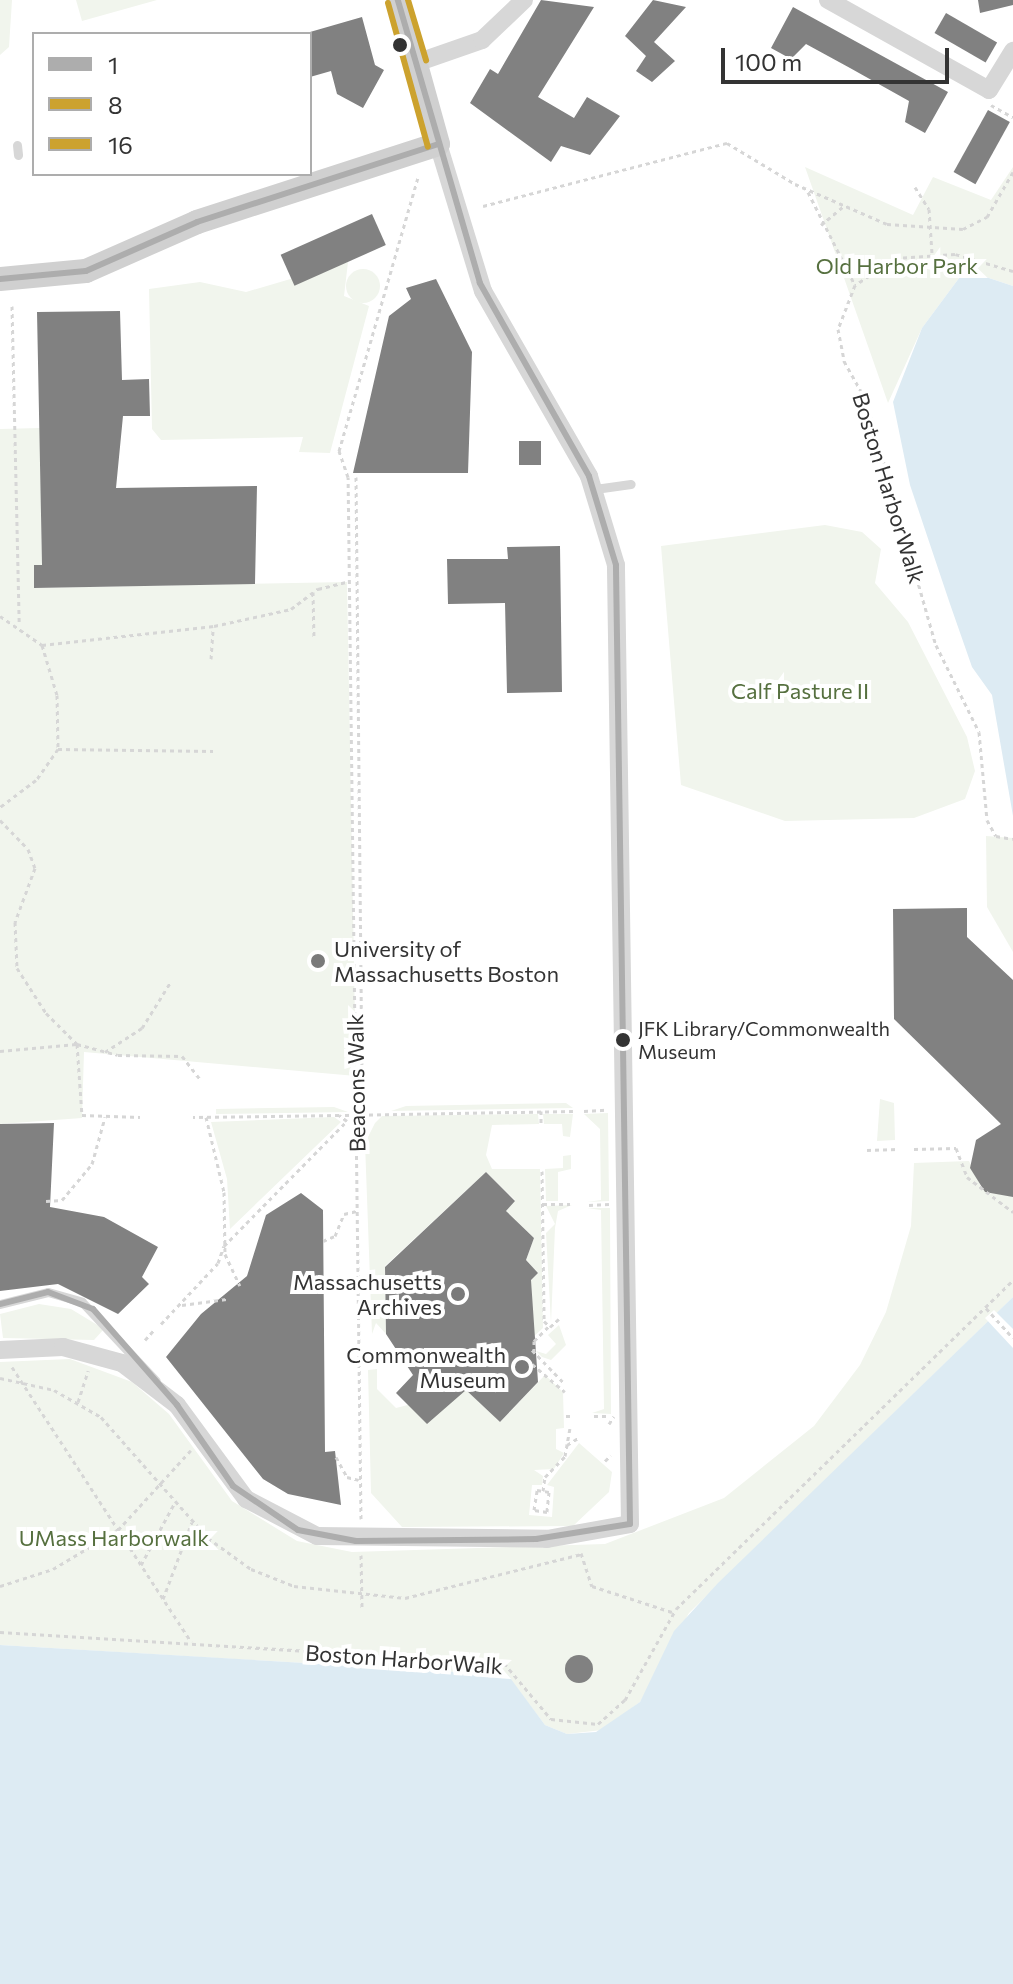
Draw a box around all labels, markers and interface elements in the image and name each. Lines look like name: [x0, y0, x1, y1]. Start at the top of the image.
legend: [32, 32, 312, 176]
scale bar: [725, 32, 953, 82]
unlabelled marker: [392, 37, 408, 53]
text: 100 m: [735, 47, 802, 76]
text: 1: [108, 50, 118, 79]
text: 8: [108, 90, 123, 119]
text: 16: [108, 130, 133, 159]
park label: Old Harbor Park: [816, 253, 978, 279]
street label: Boston HarborWalk: [847, 390, 931, 586]
park label: Calf Pasture II: [731, 678, 869, 704]
place label: University of Massachusetts Boston: [334, 935, 559, 986]
marker: University of Massachusetts Boston: [309, 952, 327, 970]
street label: Beacons Walk: [342, 1014, 370, 1152]
place label: JFK Library/Commonwealth Museum: [638, 1016, 890, 1063]
marker: JFK Library/Commonwealth Museum: [615, 1032, 631, 1048]
place label: Massachusetts Archives: [293, 1268, 442, 1320]
marker: Massachusetts Archives: [449, 1285, 467, 1303]
place label: Commonwealth Museum: [346, 1341, 506, 1392]
marker: Commonwealth Museum: [513, 1358, 531, 1376]
park label: UMass Harborwalk: [19, 1525, 209, 1551]
street label: Boston HarborWalk: [304, 1639, 504, 1679]

